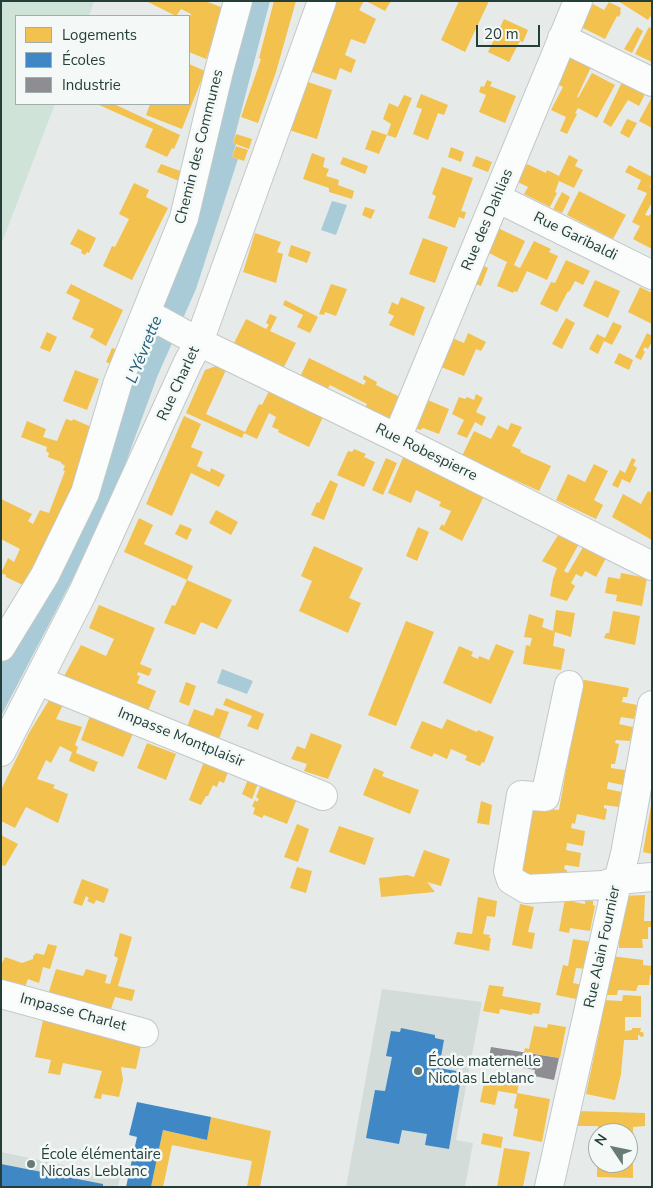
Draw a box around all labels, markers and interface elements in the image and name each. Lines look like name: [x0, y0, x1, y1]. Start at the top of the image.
legend: [15, 15, 190, 105]
scale bar: [478, 15, 542, 47]
text: 20 m: [484, 24, 519, 44]
text: Logements: [62, 25, 137, 45]
text: Écoles: [62, 50, 105, 70]
street label: Chemin des Communes: [172, 68, 228, 226]
text: Industrie: [62, 75, 121, 95]
street label: Rue des Dahlias: [458, 166, 518, 274]
street label: Rue Garibaldi: [530, 209, 620, 265]
water label: L'Yévrette: [123, 314, 167, 386]
street label: Rue Charlet: [154, 344, 204, 424]
street label: Rue Robespierre: [372, 421, 480, 485]
street label: Impasse Montplaisir: [115, 704, 247, 772]
street label: Rue Alain Fournier: [581, 884, 625, 1010]
street label: Impasse Charlet: [18, 990, 128, 1036]
place label: École maternelle Nicolas Leblanc: [428, 1053, 541, 1088]
marker: École maternelle Nicolas Leblanc: [412, 1065, 424, 1077]
north arrow: [588, 1123, 638, 1173]
text: N: [590, 1130, 612, 1150]
place label: École élémentaire Nicolas Leblanc: [41, 1146, 161, 1181]
marker: École élémentaire Nicolas Leblanc: [25, 1158, 37, 1170]

